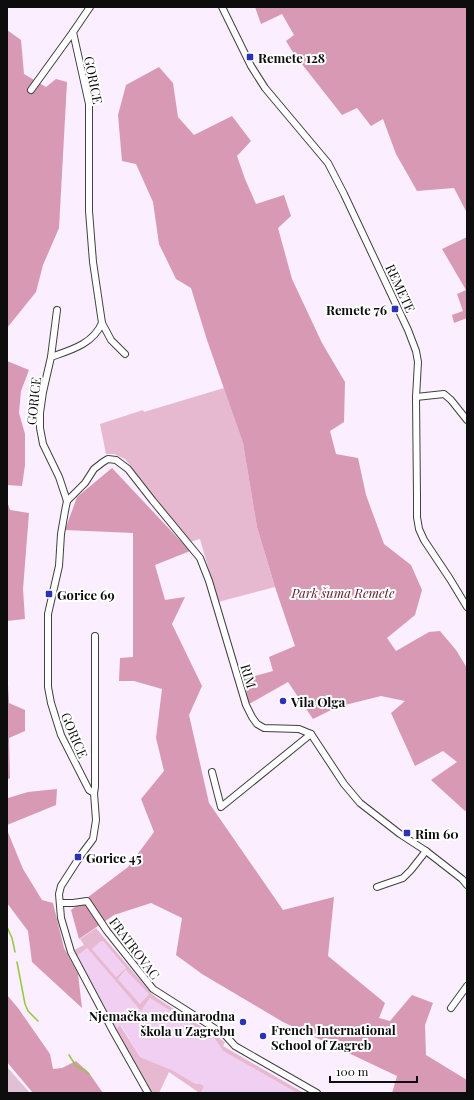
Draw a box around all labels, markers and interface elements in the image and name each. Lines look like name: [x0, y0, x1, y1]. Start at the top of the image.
place label: Remete 128: [258, 49, 325, 66]
marker: Remete 128: [245, 52, 255, 62]
street label: GORICE: [81, 55, 107, 105]
street label: REMETE: [382, 261, 420, 315]
place label: Remete 76: [326, 301, 387, 318]
marker: Remete 76: [390, 304, 400, 314]
street label: GORICE: [22, 376, 44, 426]
park label: Park šuma Remete: [290, 584, 395, 601]
place label: Gorice 69: [57, 586, 115, 603]
marker: Gorice 69: [44, 589, 54, 599]
street label: RIM: [237, 662, 261, 690]
place label: Vila Olga: [290, 693, 345, 710]
marker: Vila Olga: [278, 696, 288, 706]
street label: GORICE: [58, 709, 92, 761]
place label: Rim 60: [415, 825, 459, 842]
marker: Rim 60: [402, 828, 412, 838]
place label: Gorice 45: [86, 849, 142, 866]
marker: Gorice 45: [73, 852, 83, 862]
street label: FRATROVAC: [106, 913, 164, 983]
place label: Njemačka međunarodna škola u Zagrebu: [89, 1007, 235, 1039]
marker: Njemačka međunarodna škola u Zagrebu: [238, 1017, 248, 1027]
place label: French International School of Zagreb: [271, 1021, 396, 1053]
marker: French International School of Zagreb: [258, 1031, 268, 1041]
scale bar: [330, 1058, 417, 1084]
text: 100 m: [336, 1063, 369, 1079]

